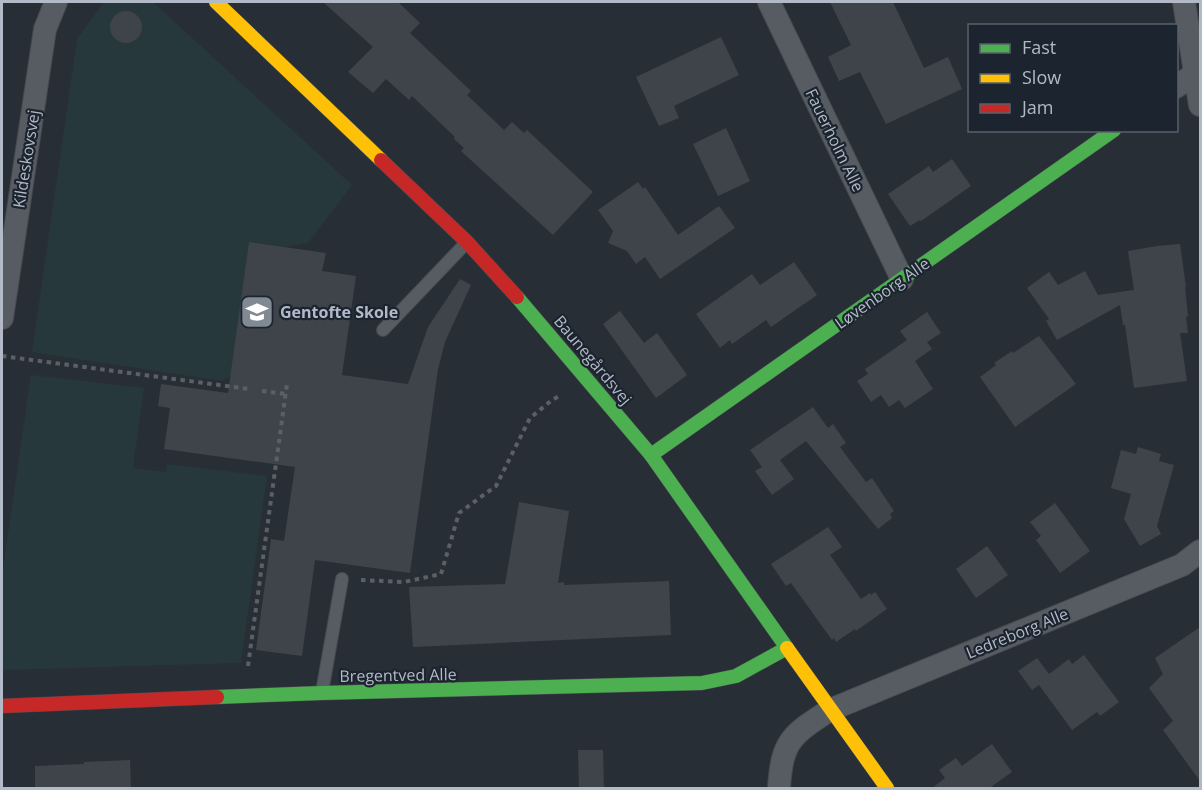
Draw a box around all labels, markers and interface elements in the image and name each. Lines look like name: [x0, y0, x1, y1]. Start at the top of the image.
legend: [968, 24, 1178, 132]
text: Fast: [1022, 35, 1056, 59]
text: Slow: [1022, 65, 1061, 89]
street label: Fauerholm Alle: [801, 85, 869, 195]
text: Jam: [1020, 95, 1054, 119]
street label: Kildeskovsvej: [7, 108, 45, 210]
street label: Løvenborg Alle: [830, 252, 934, 334]
school or university icon: Gentofte Skole: [239, 294, 275, 330]
place label: Gentofte Skole: [280, 301, 398, 323]
street label: Baunegårdsvej: [549, 311, 637, 409]
street label: Ledreborg Alle: [963, 602, 1071, 664]
street label: Bregentved Alle: [339, 663, 457, 687]

